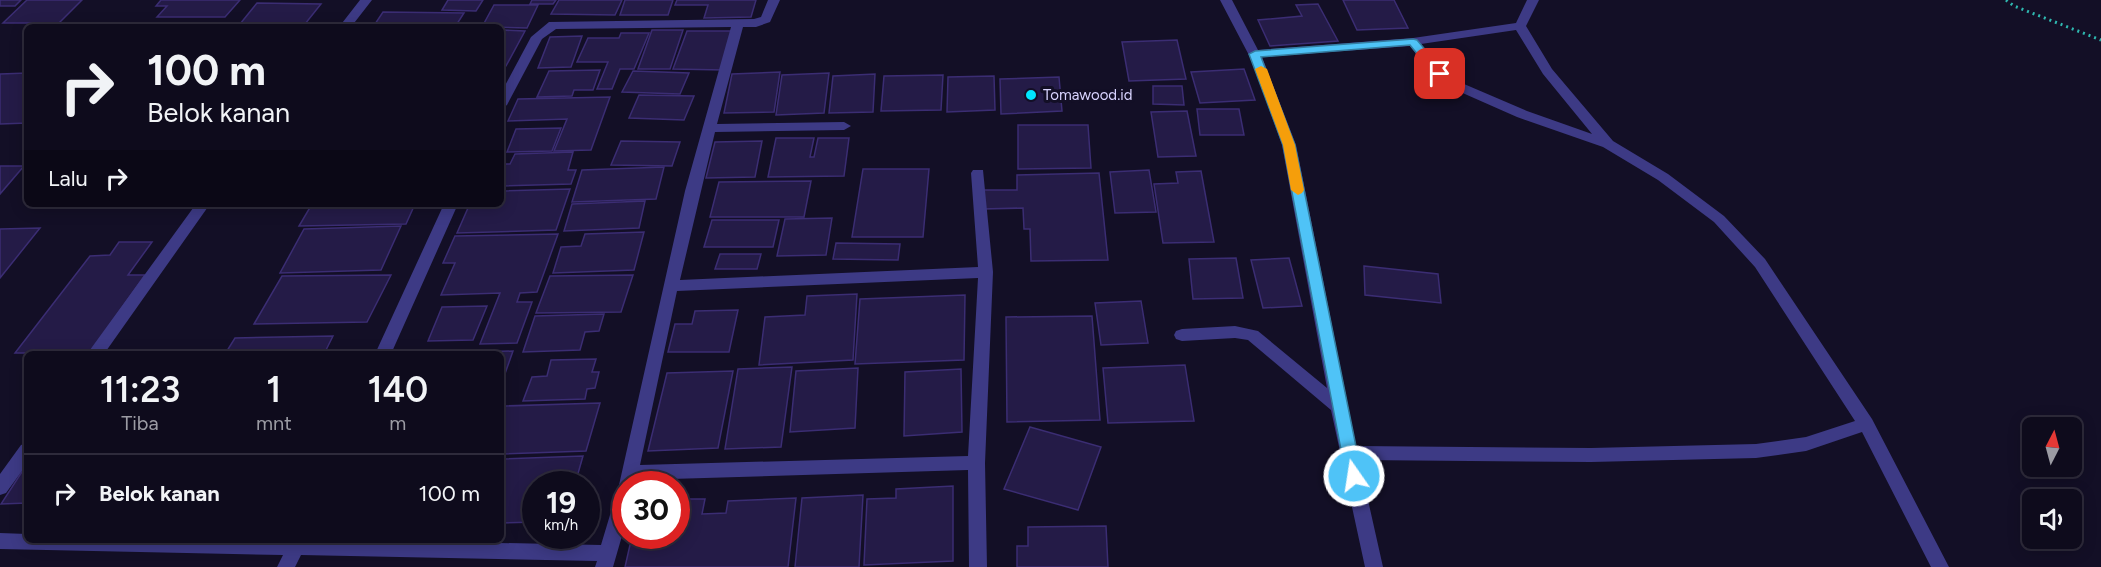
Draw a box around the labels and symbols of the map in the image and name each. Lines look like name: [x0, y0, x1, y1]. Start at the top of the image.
pin: [1414, 48, 1465, 99]
place label: Tomawood.id: [1043, 86, 1133, 104]
marker: Tomawood.id: [1024, 88, 1038, 102]
north arrow: [2022, 417, 2082, 477]
position arrow: [1322, 444, 1386, 508]
speed limit sign: 30: [612, 471, 690, 549]

